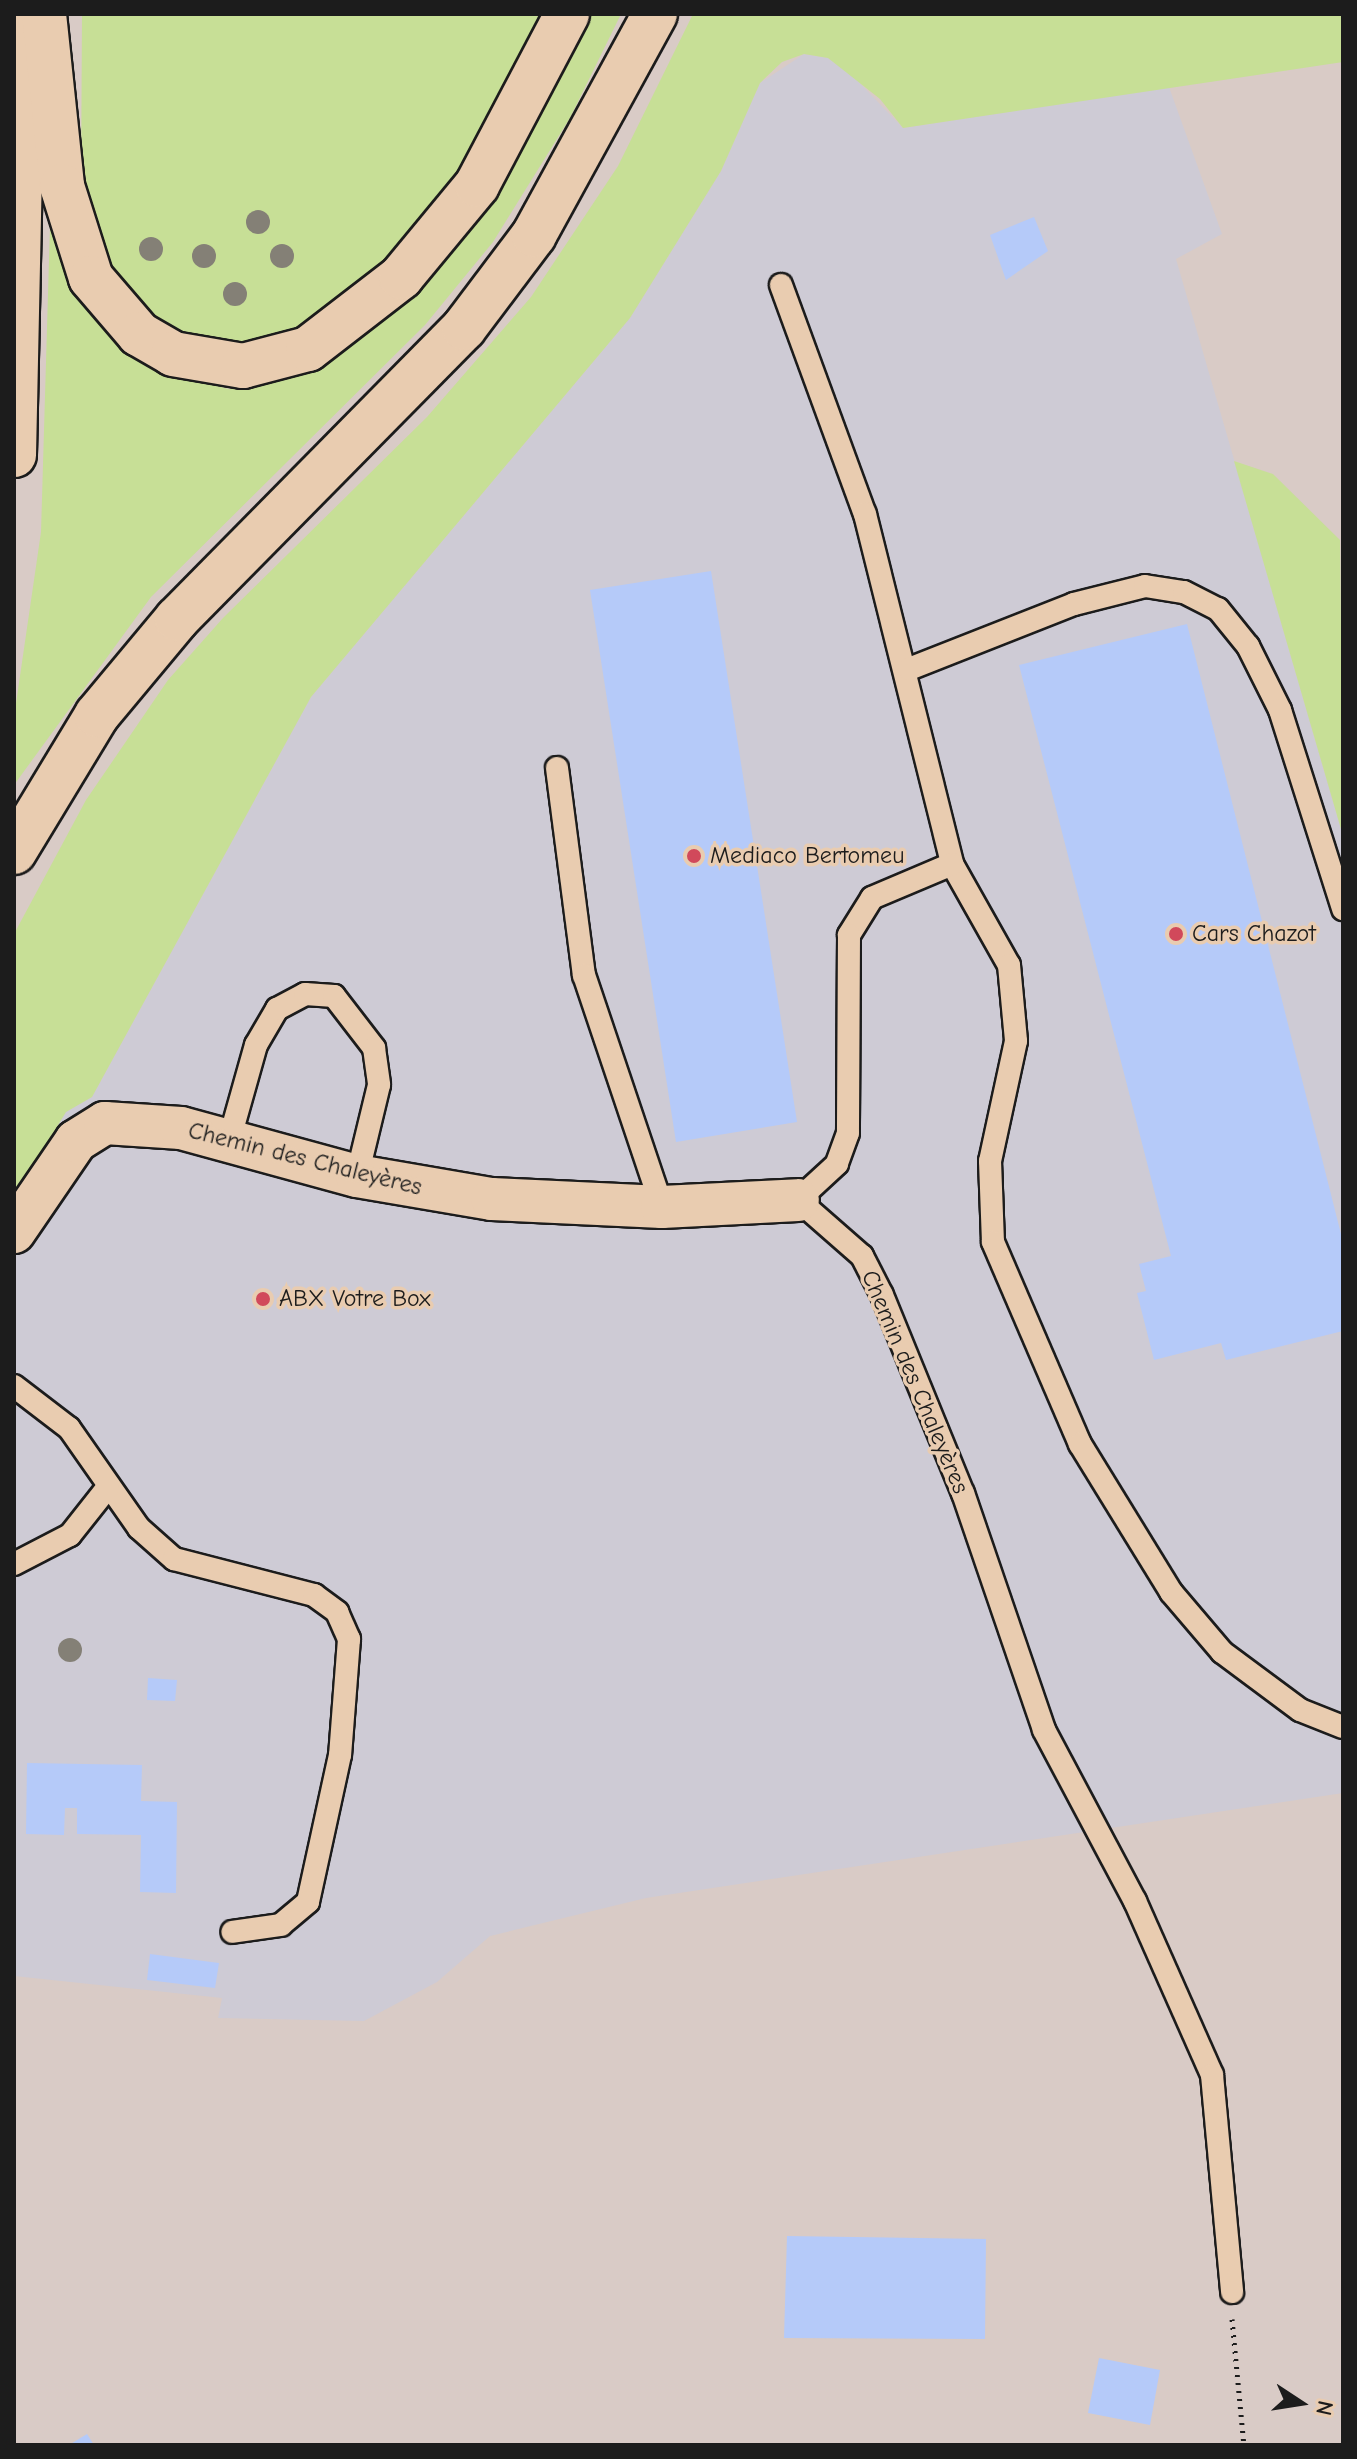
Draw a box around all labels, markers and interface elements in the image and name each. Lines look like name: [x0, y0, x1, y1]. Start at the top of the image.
place label: Mediaco Bertomeu: [710, 842, 904, 870]
marker: Mediaco Bertomeu: [685, 847, 703, 865]
place label: Cars Chazot: [1192, 920, 1316, 948]
marker: Cars Chazot: [1167, 925, 1185, 943]
street label: Chemin des Chaleyères: [185, 1116, 425, 1202]
street label: Chemin des Chaleyères: [855, 1266, 975, 1498]
place label: ABX Votre Box: [279, 1285, 430, 1313]
marker: ABX Votre Box: [254, 1290, 272, 1308]
north arrow: [1261, 2363, 1341, 2443]
text: N: [1310, 2398, 1339, 2418]

